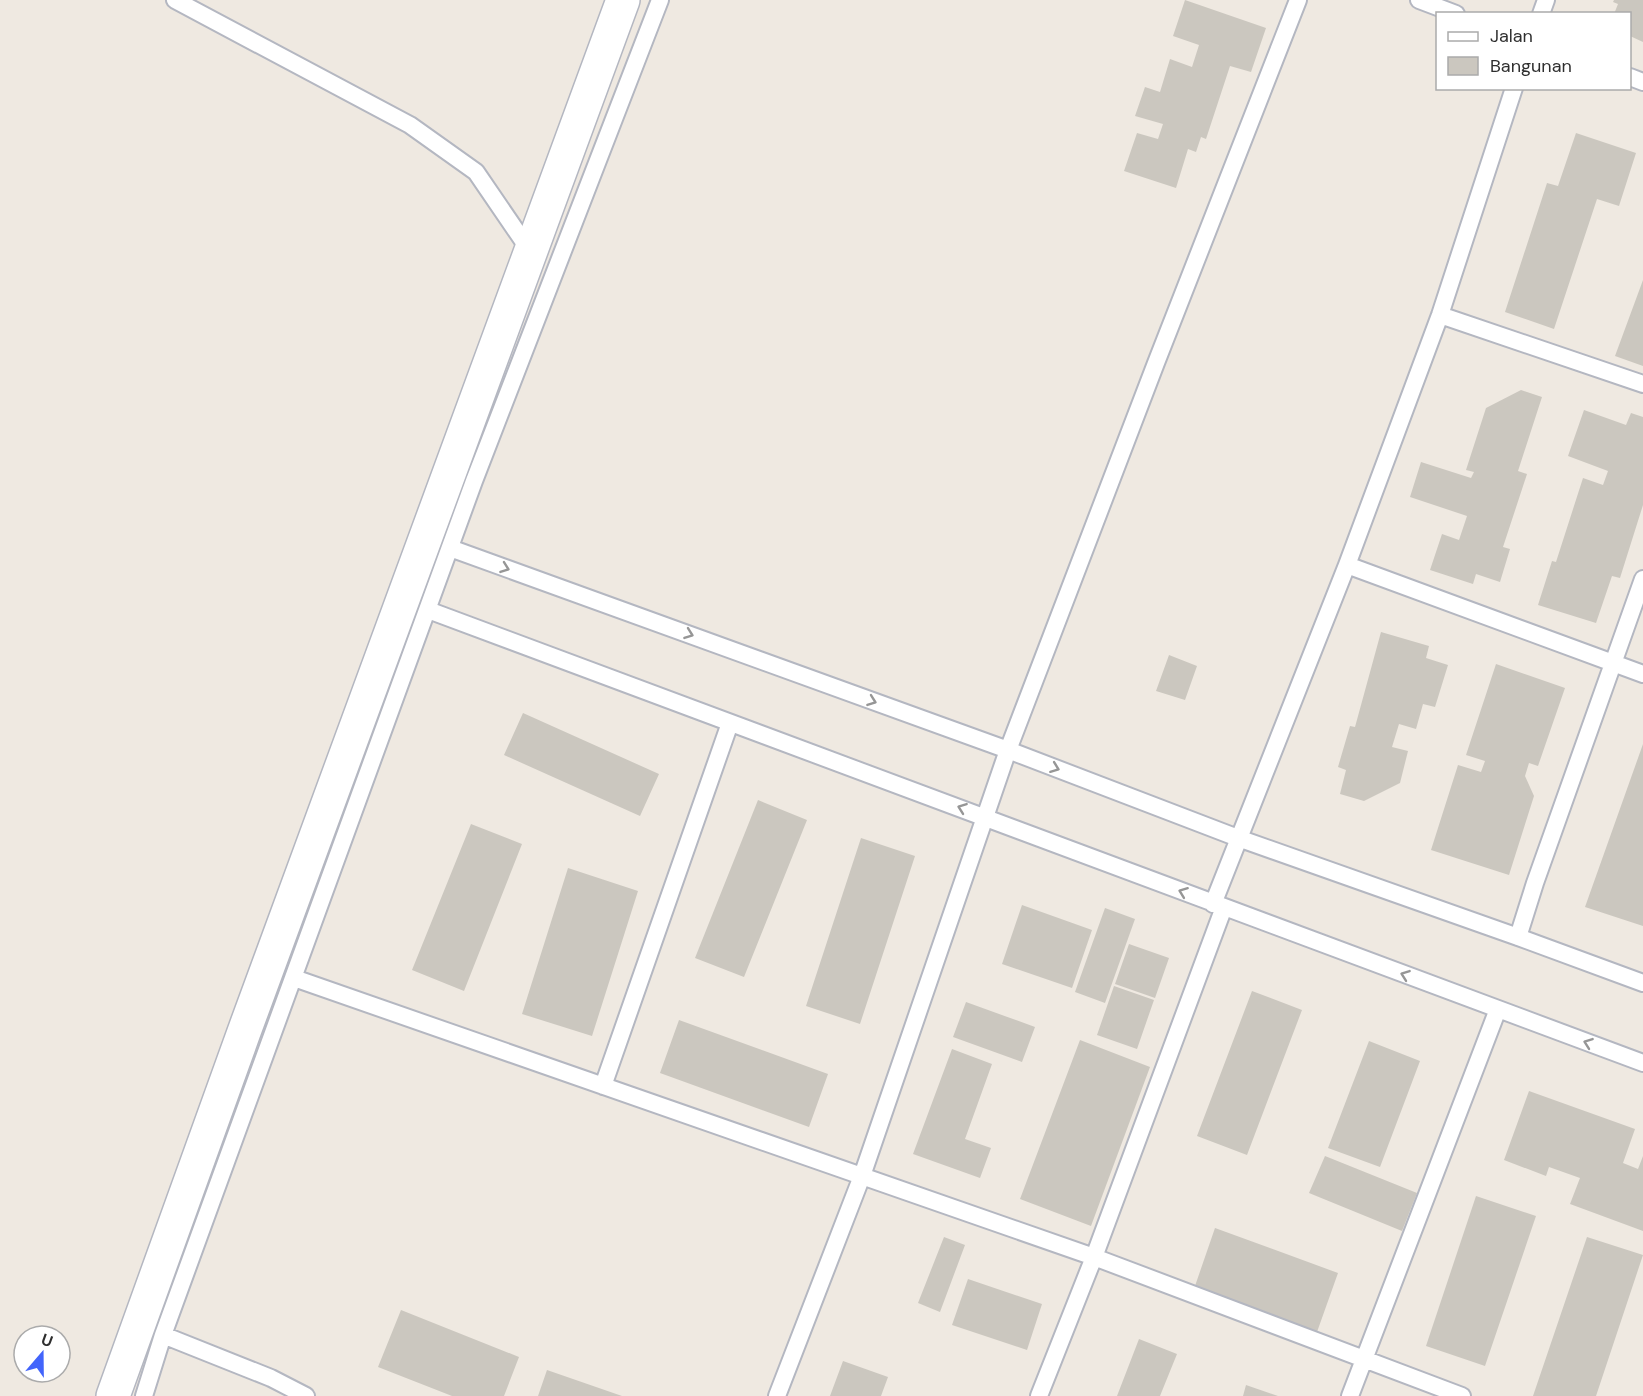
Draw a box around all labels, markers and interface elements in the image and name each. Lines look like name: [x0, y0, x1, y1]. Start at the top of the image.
legend: [1436, 12, 1631, 90]
text: Jalan: [1490, 24, 1533, 48]
text: Bangunan: [1490, 54, 1572, 78]
one-way arrow: [499, 561, 510, 573]
one-way arrow: [683, 627, 693, 640]
one-way arrow: [866, 694, 877, 706]
one-way arrow: [1049, 761, 1060, 774]
one-way arrow: [957, 803, 968, 816]
one-way arrow: [1178, 887, 1189, 900]
one-way arrow: [1401, 969, 1411, 982]
one-way arrow: [1583, 1037, 1594, 1050]
north arrow: [12, 1324, 72, 1384]
text: U: [38, 1329, 56, 1352]

